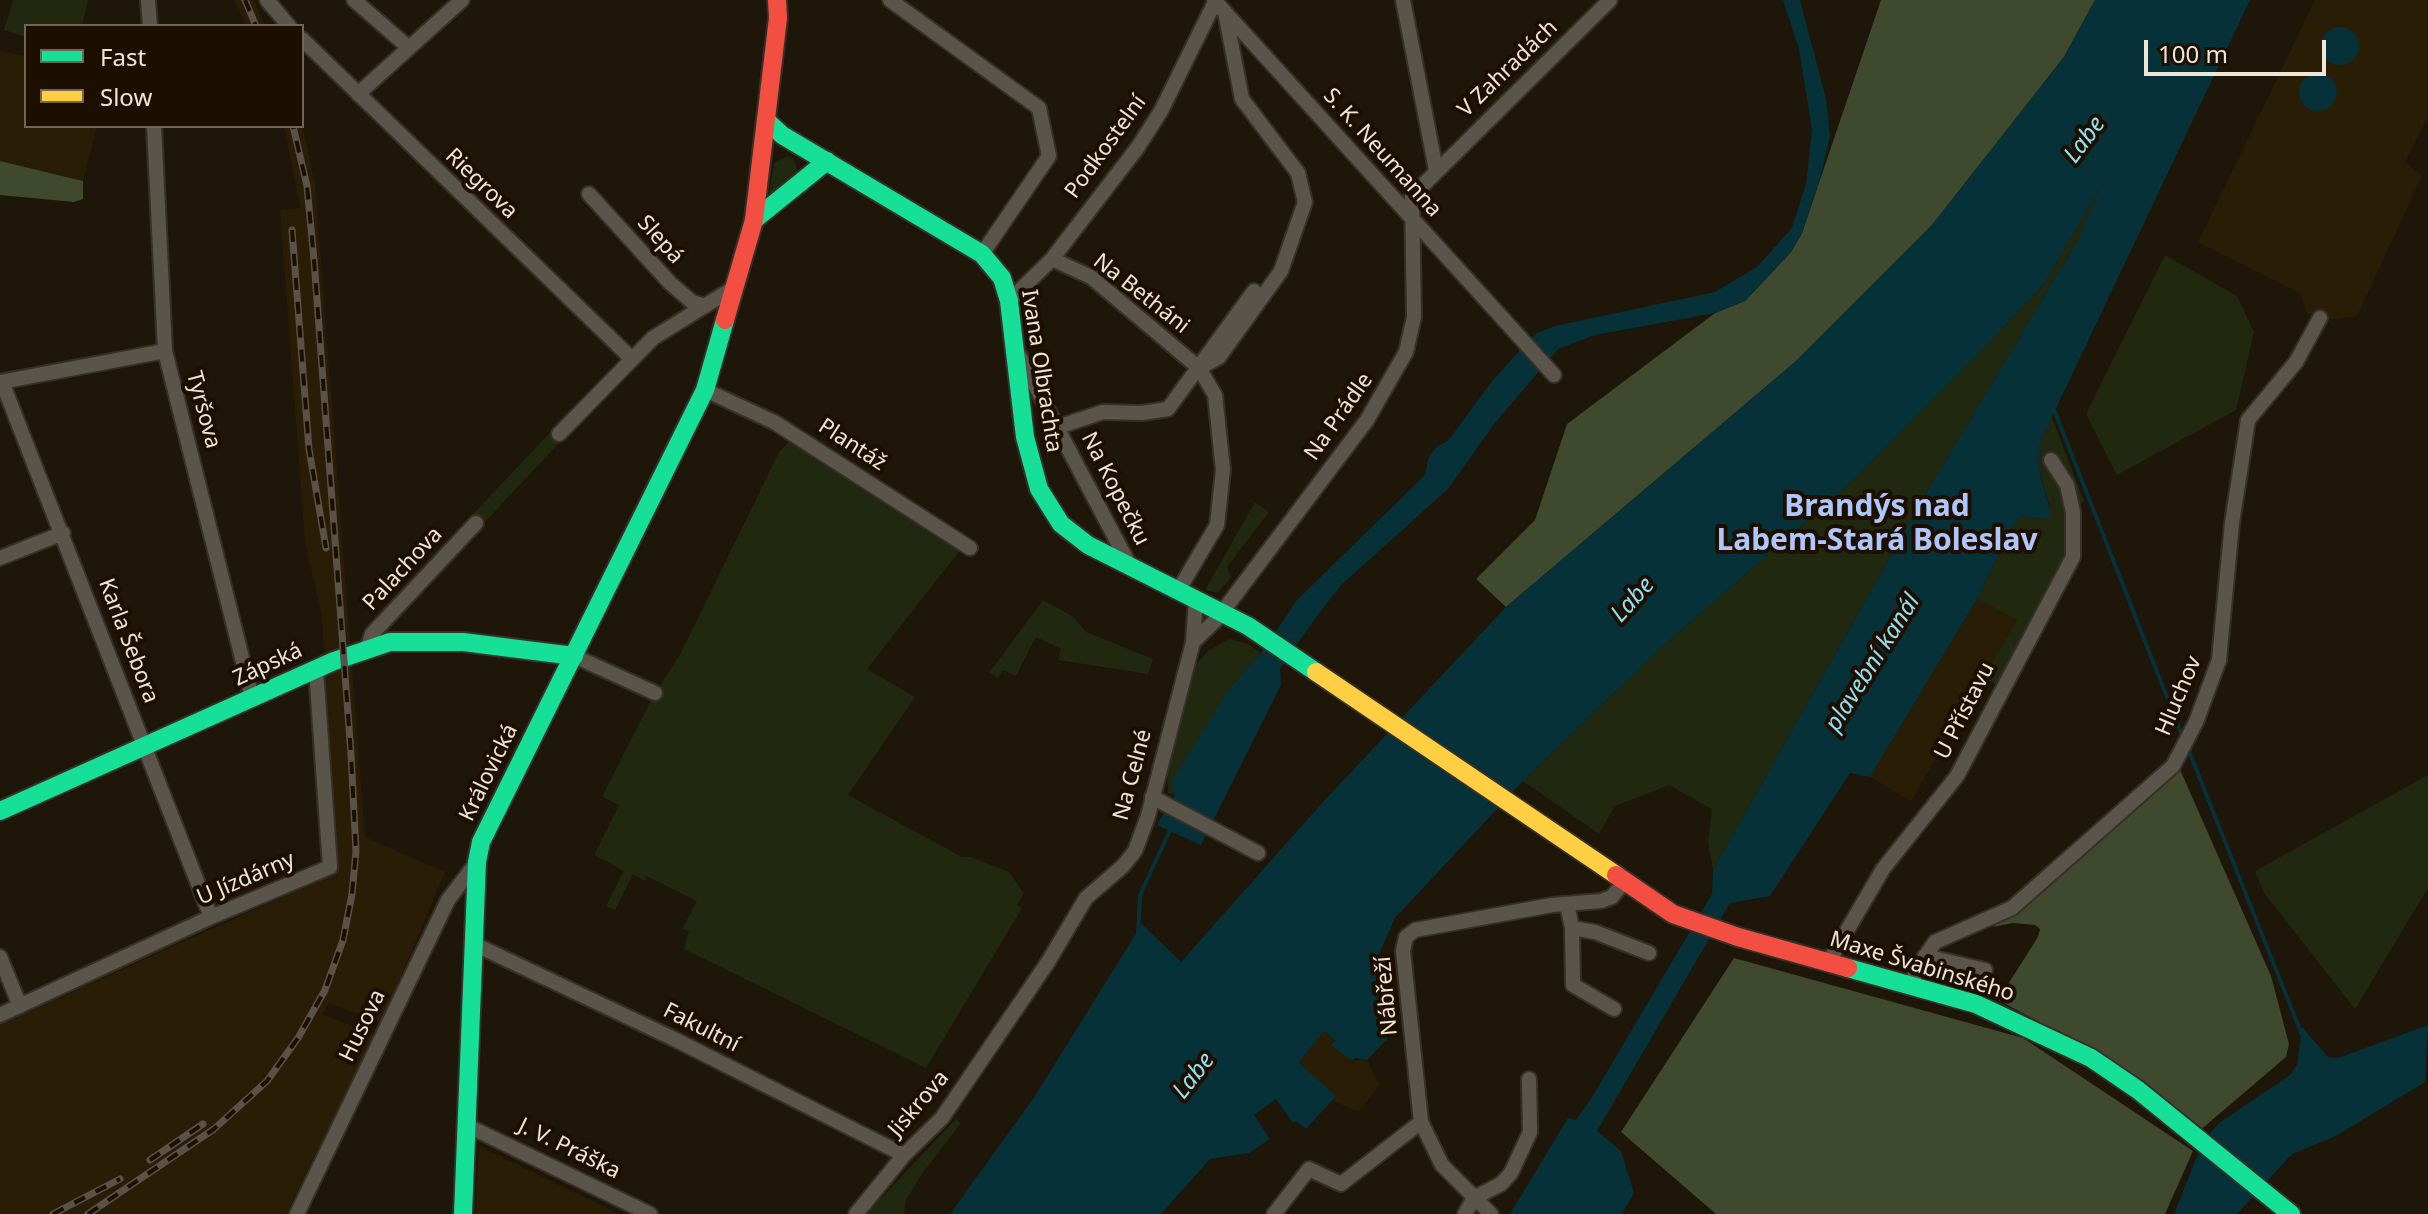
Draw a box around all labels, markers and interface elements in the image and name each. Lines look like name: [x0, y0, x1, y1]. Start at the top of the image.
street label: V Zahradách: [1453, 15, 1563, 123]
legend: [24, 24, 304, 128]
scale bar: [2148, 24, 2330, 74]
text: 100 m: [2158, 37, 2228, 70]
text: Fast: [100, 40, 146, 73]
text: Slow: [100, 80, 152, 113]
street label: S. K. Neumanna: [1317, 83, 1447, 223]
street label: Podkostelní: [1060, 90, 1152, 204]
water label: Labe: [2058, 111, 2112, 169]
street label: Riegrova: [439, 143, 523, 225]
street label: Slepá: [631, 210, 689, 270]
street label: Na Betháni: [1088, 248, 1194, 340]
street label: Ivana Olbrachta: [1015, 288, 1067, 454]
street label: Tyršova: [180, 368, 226, 452]
street label: Na Prádle: [1299, 368, 1379, 466]
street label: Plantáž: [813, 413, 891, 477]
street label: Na Kopečku: [1075, 428, 1155, 550]
district label: Brandýs nad Labem-Stará Boleslav: [1716, 489, 2038, 560]
street label: Palachova: [358, 522, 448, 616]
water label: Labe: [1605, 571, 1661, 629]
street label: Karla Šebora: [92, 575, 164, 707]
water label: plavební kanál: [1819, 589, 1927, 737]
street label: Zápská: [229, 638, 307, 692]
street label: Hluchov: [2150, 652, 2208, 740]
street label: U Přístavu: [1929, 658, 2001, 764]
street label: Královická: [454, 720, 524, 826]
street label: Na Celné: [1108, 727, 1158, 823]
street label: U Jízdárny: [193, 847, 299, 911]
street label: Maxe Švabinského: [1827, 926, 2017, 1008]
street label: Nábřeží: [1370, 955, 1404, 1037]
street label: Husova: [334, 986, 392, 1066]
street label: Fakultní: [658, 998, 744, 1058]
water label: Labe: [1167, 1047, 1221, 1105]
street label: Jiskrova: [883, 1066, 955, 1142]
street label: J. V. Práška: [514, 1113, 624, 1185]

